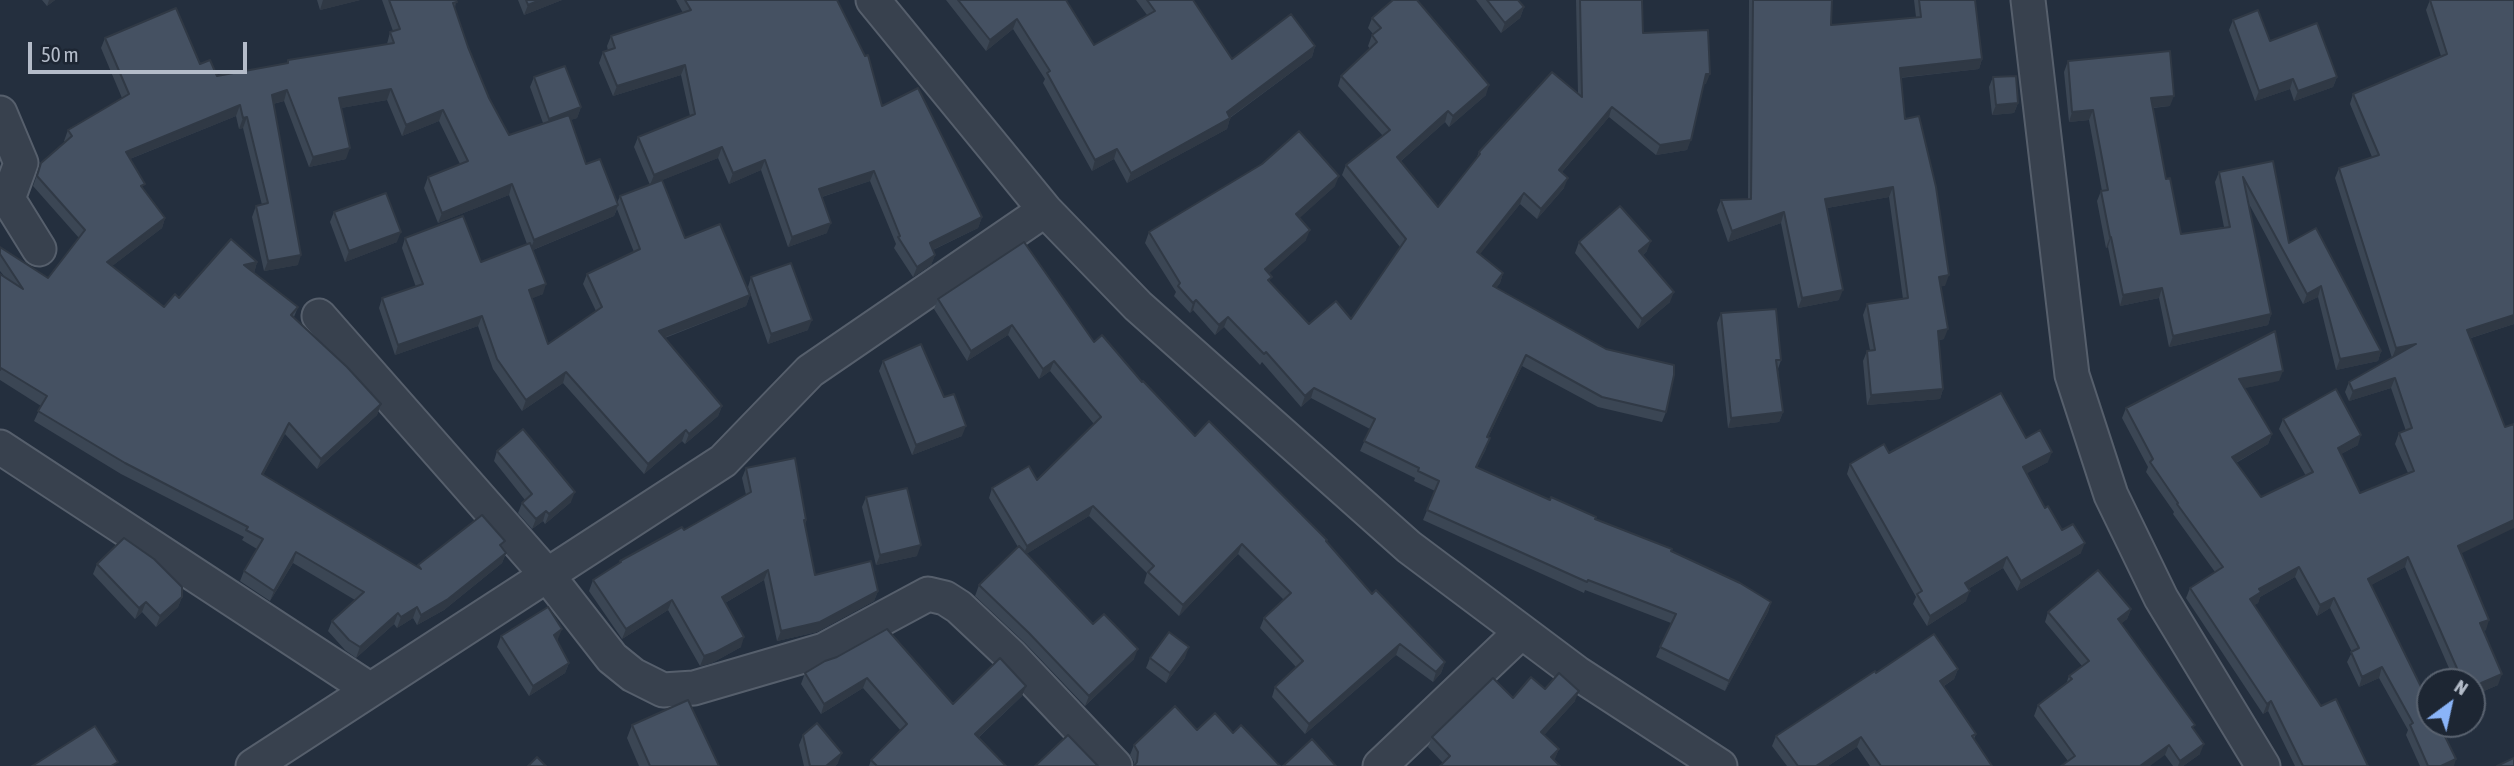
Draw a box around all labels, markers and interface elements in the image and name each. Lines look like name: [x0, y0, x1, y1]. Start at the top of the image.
scale bar: [32, 28, 250, 72]
text: 50 m: [41, 42, 79, 66]
north arrow: [2416, 668, 2486, 738]
text: N: [2451, 675, 2472, 699]

